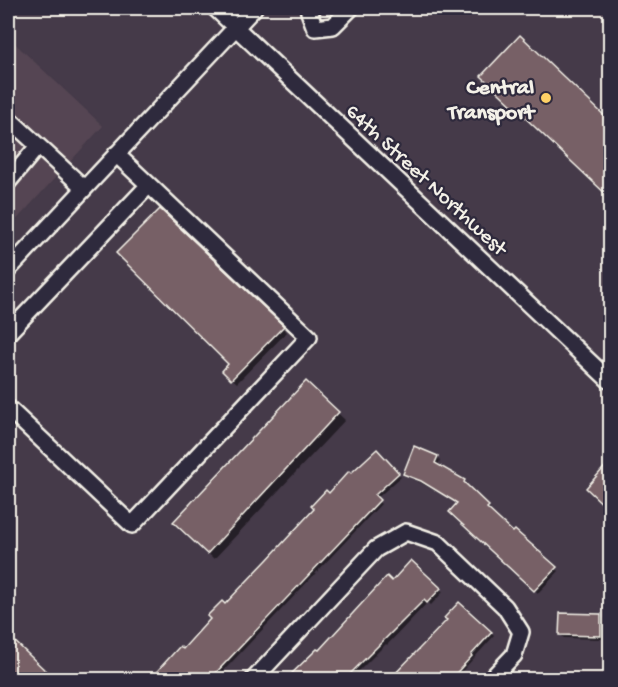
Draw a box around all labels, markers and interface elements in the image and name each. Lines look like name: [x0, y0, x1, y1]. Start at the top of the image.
place label: Central Transport: [446, 76, 536, 127]
marker: Central Transport: [539, 91, 553, 105]
street label: 64th Street Northwest: [339, 99, 513, 264]

